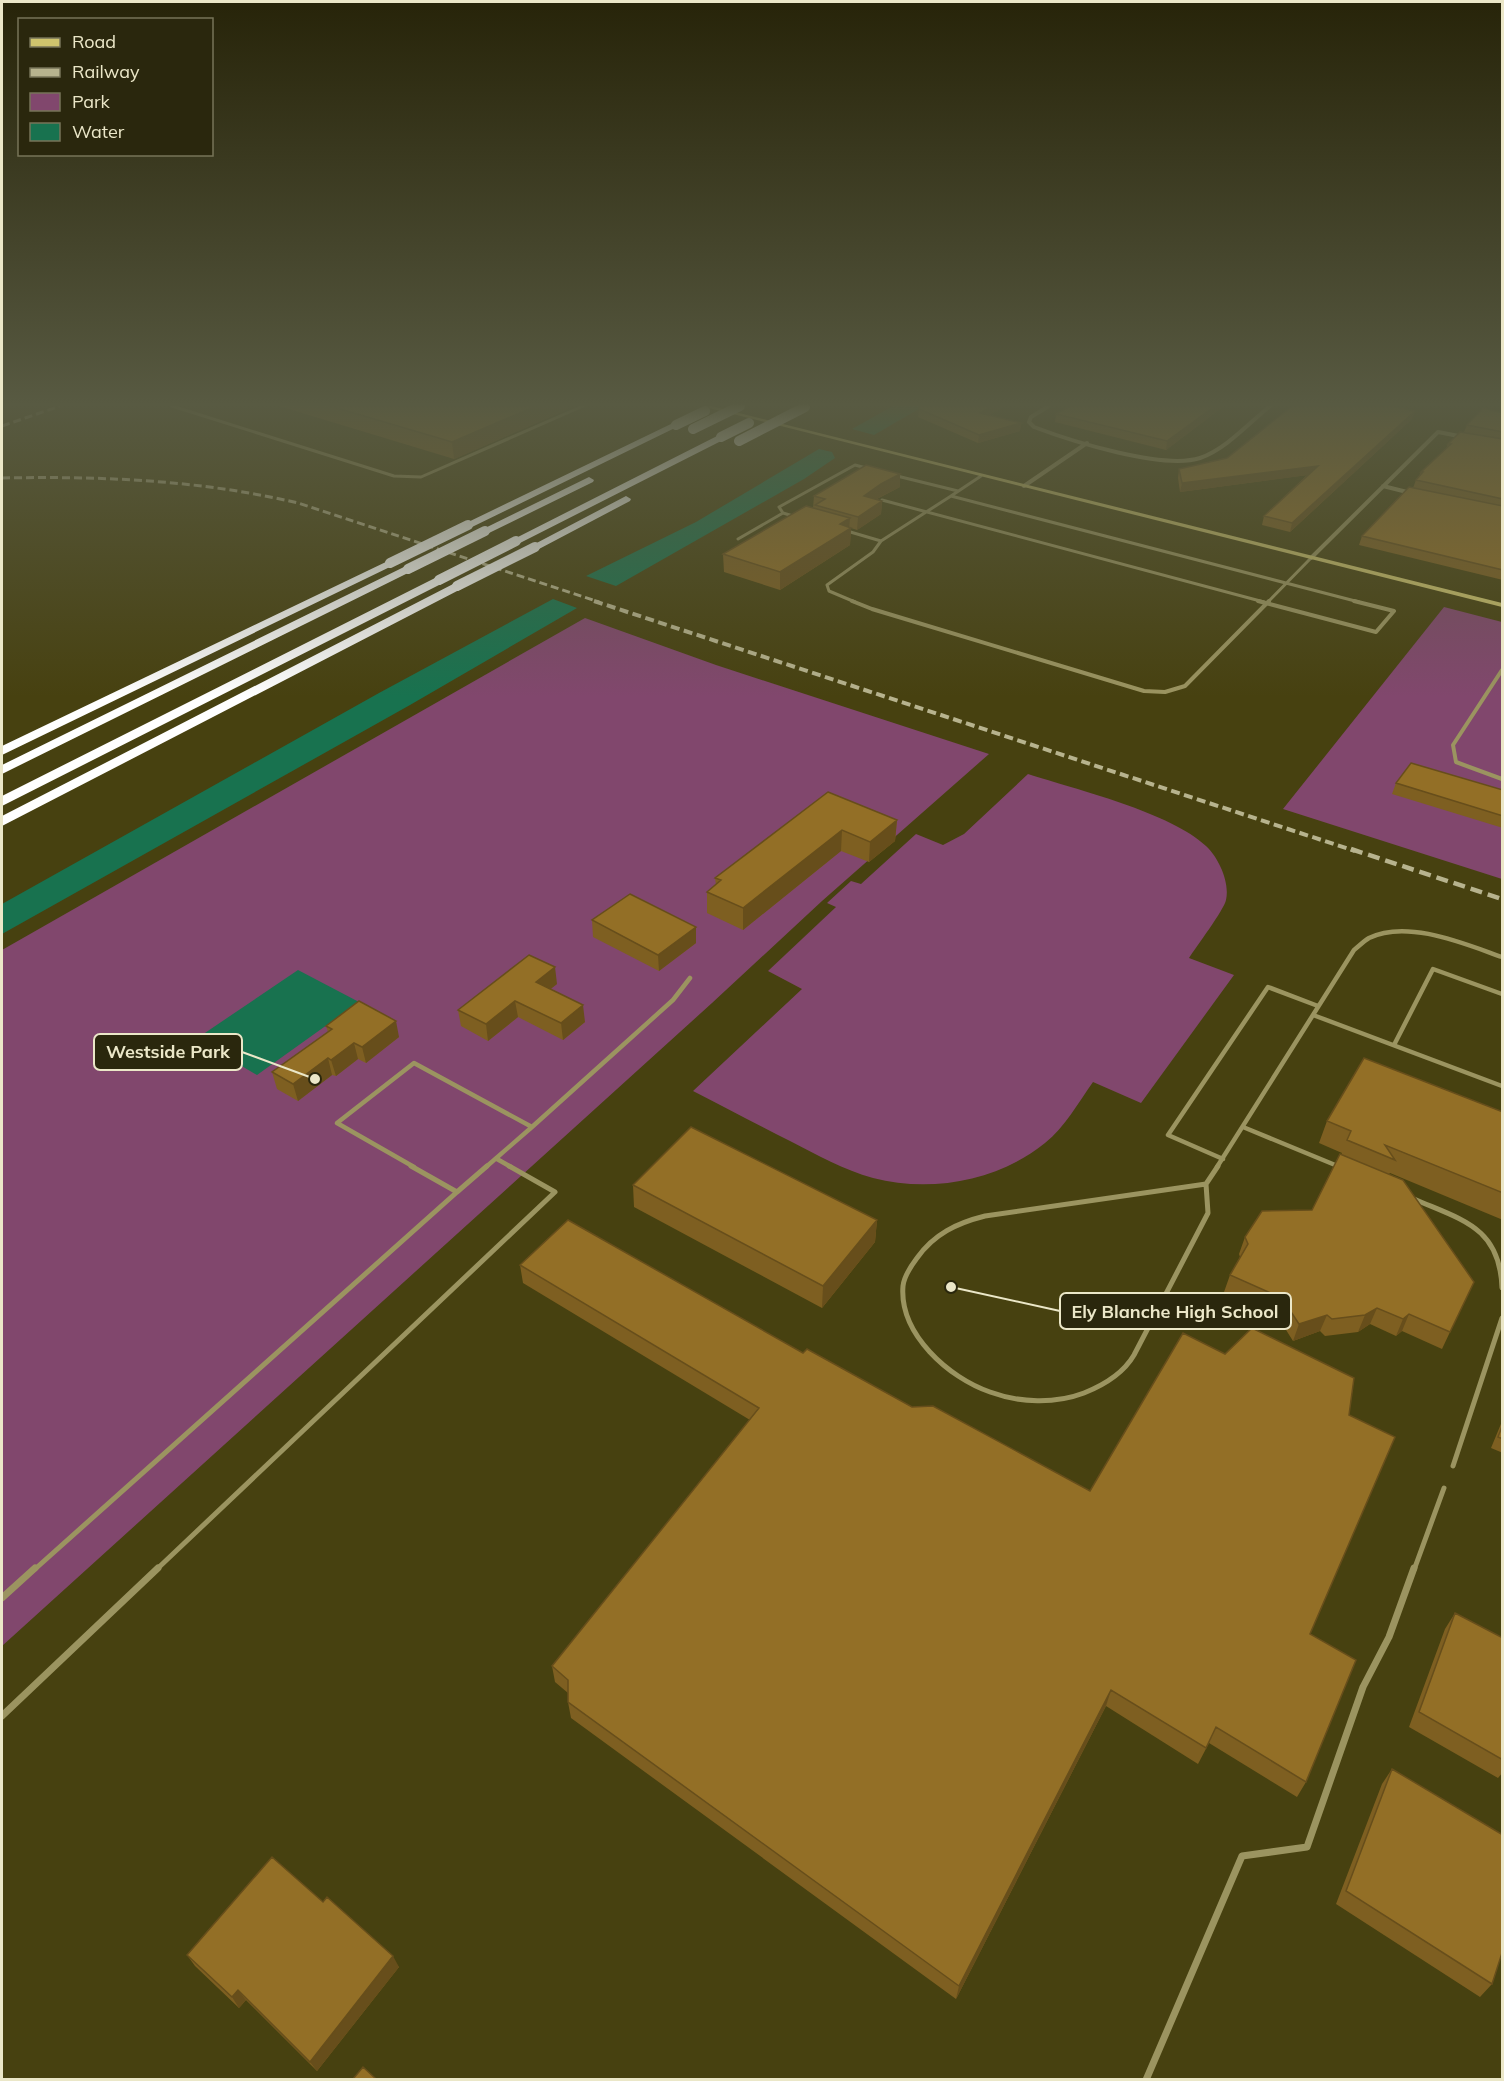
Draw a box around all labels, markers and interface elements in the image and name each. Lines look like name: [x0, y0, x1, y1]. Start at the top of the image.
legend: [18, 18, 213, 156]
text: Road: [72, 30, 116, 53]
text: Railway: [72, 60, 140, 83]
text: Park: [72, 90, 111, 113]
text: Water: [72, 120, 125, 143]
callout: Westside Park: [94, 1034, 242, 1070]
text: Westside Park: [106, 1040, 231, 1063]
callout: Ely Blanche High School: [1060, 1293, 1291, 1329]
text: Ely Blanche High School: [1071, 1300, 1279, 1323]

